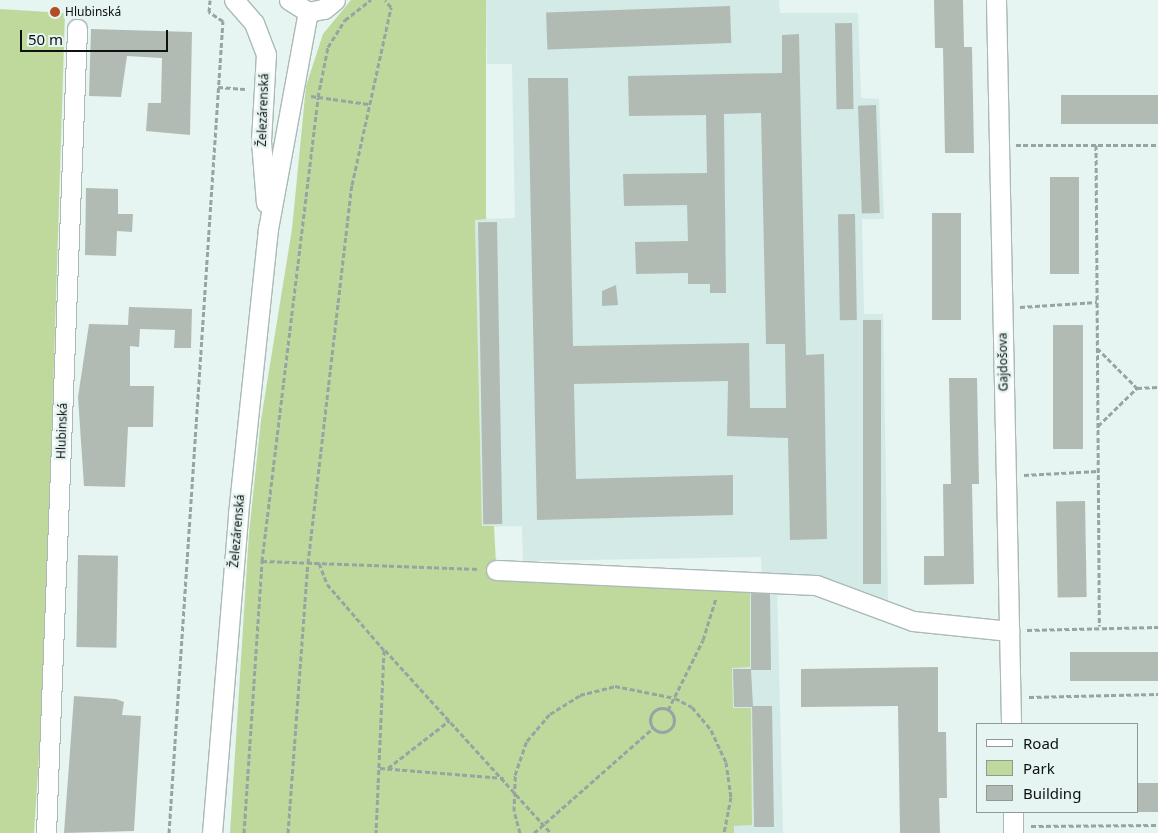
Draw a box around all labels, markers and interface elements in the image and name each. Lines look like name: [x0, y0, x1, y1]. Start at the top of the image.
place label: Hlubinská: [65, 5, 121, 19]
marker: Hlubinská: [49, 6, 61, 18]
scale bar: [22, 20, 170, 52]
text: 50 m: [28, 29, 63, 49]
street label: Železárenská: [255, 73, 271, 147]
street label: Gajdošova: [995, 332, 1011, 392]
street label: Hlubinská: [54, 403, 70, 459]
street label: Železárenská: [227, 494, 247, 568]
legend: [976, 723, 1138, 813]
text: Road: [1023, 733, 1059, 753]
text: Park: [1023, 758, 1055, 778]
text: Building: [1023, 783, 1081, 803]

